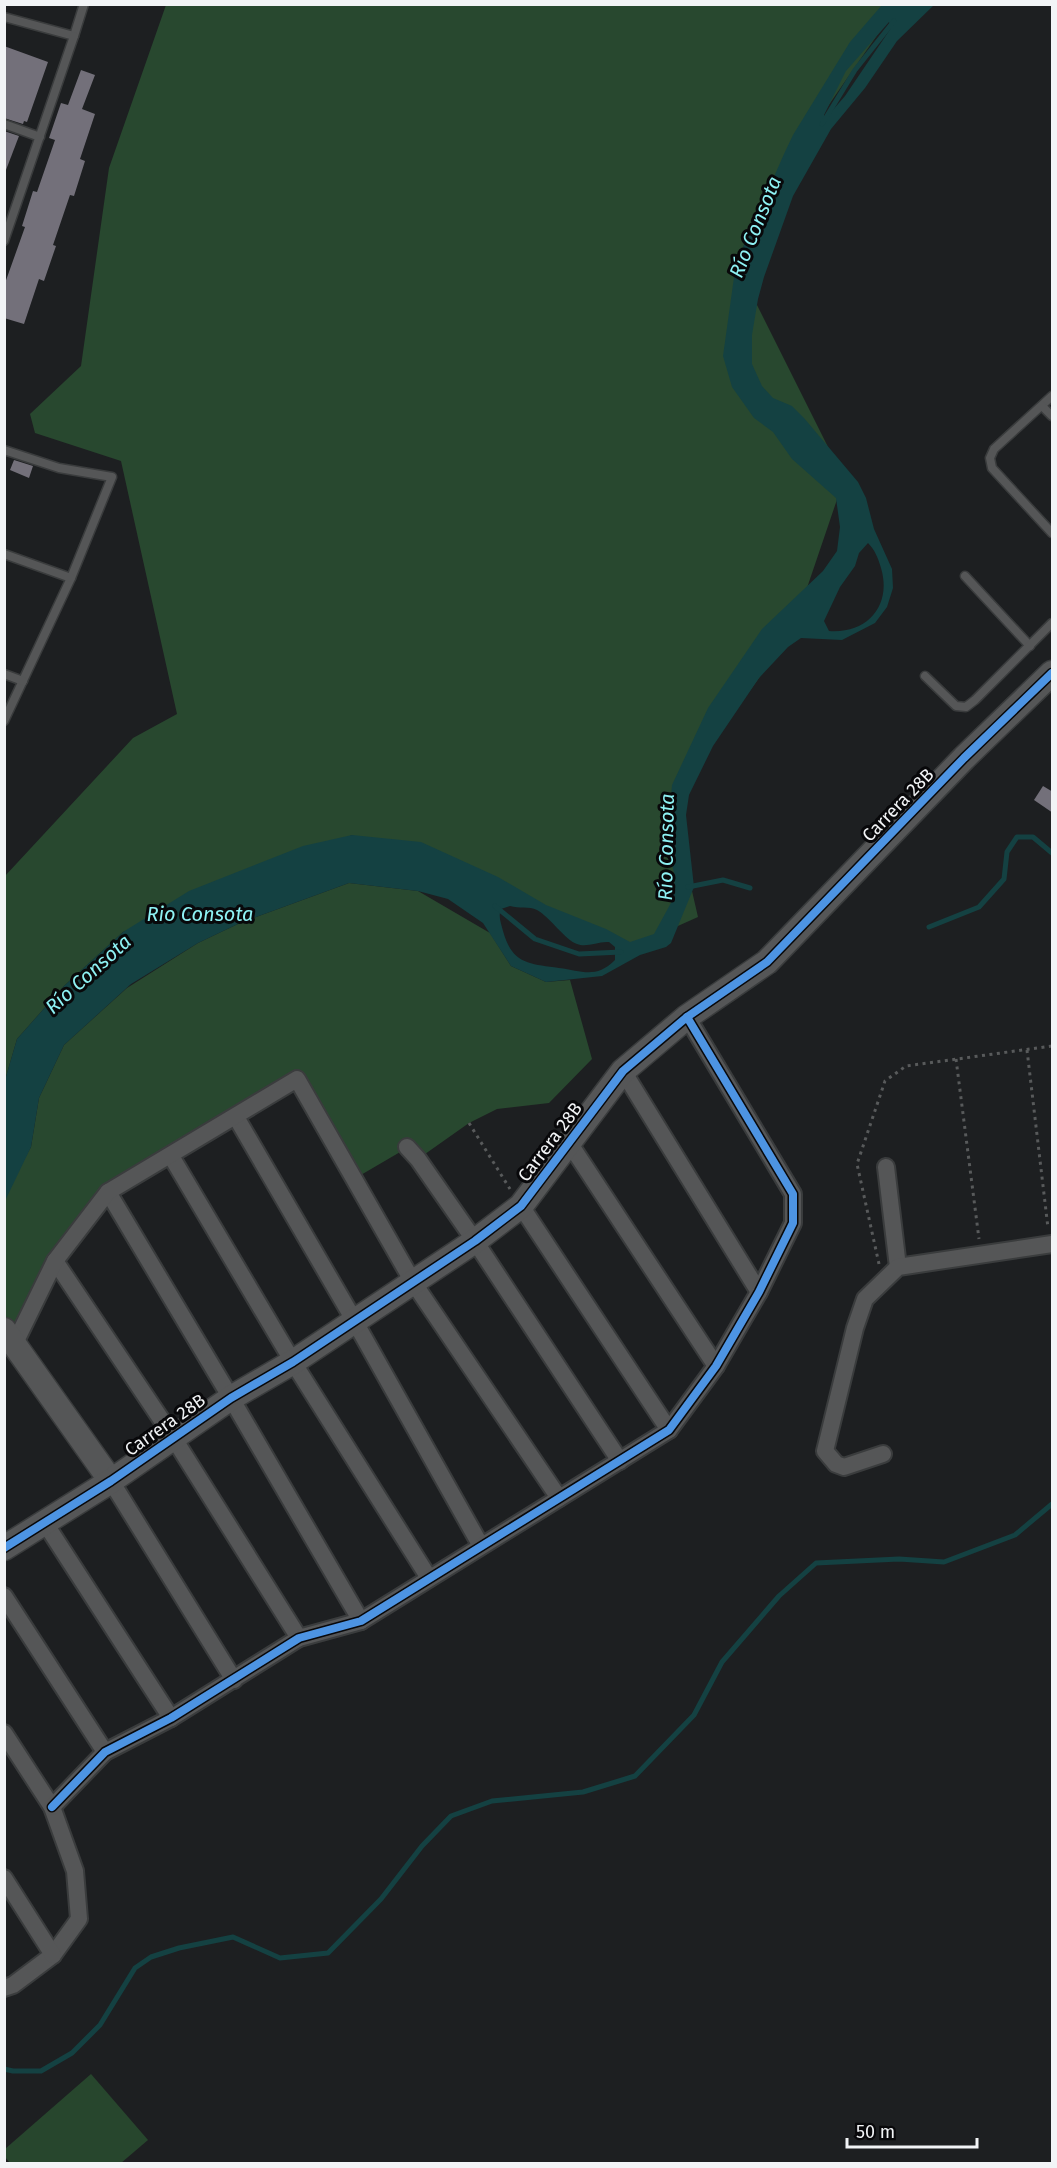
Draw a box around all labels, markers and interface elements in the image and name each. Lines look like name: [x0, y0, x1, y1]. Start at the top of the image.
water label: Río Consota: [724, 173, 786, 281]
street label: Carrera 28B: [858, 764, 938, 846]
water label: Río Consota: [653, 793, 679, 901]
water label: Rio Consota: [146, 902, 254, 926]
water label: Río Consota: [40, 929, 136, 1019]
street label: Carrera 28B: [513, 1098, 587, 1186]
street label: Carrera 28B: [120, 1389, 210, 1461]
scale bar: [847, 2111, 978, 2149]
text: 50 m: [856, 2121, 895, 2143]

